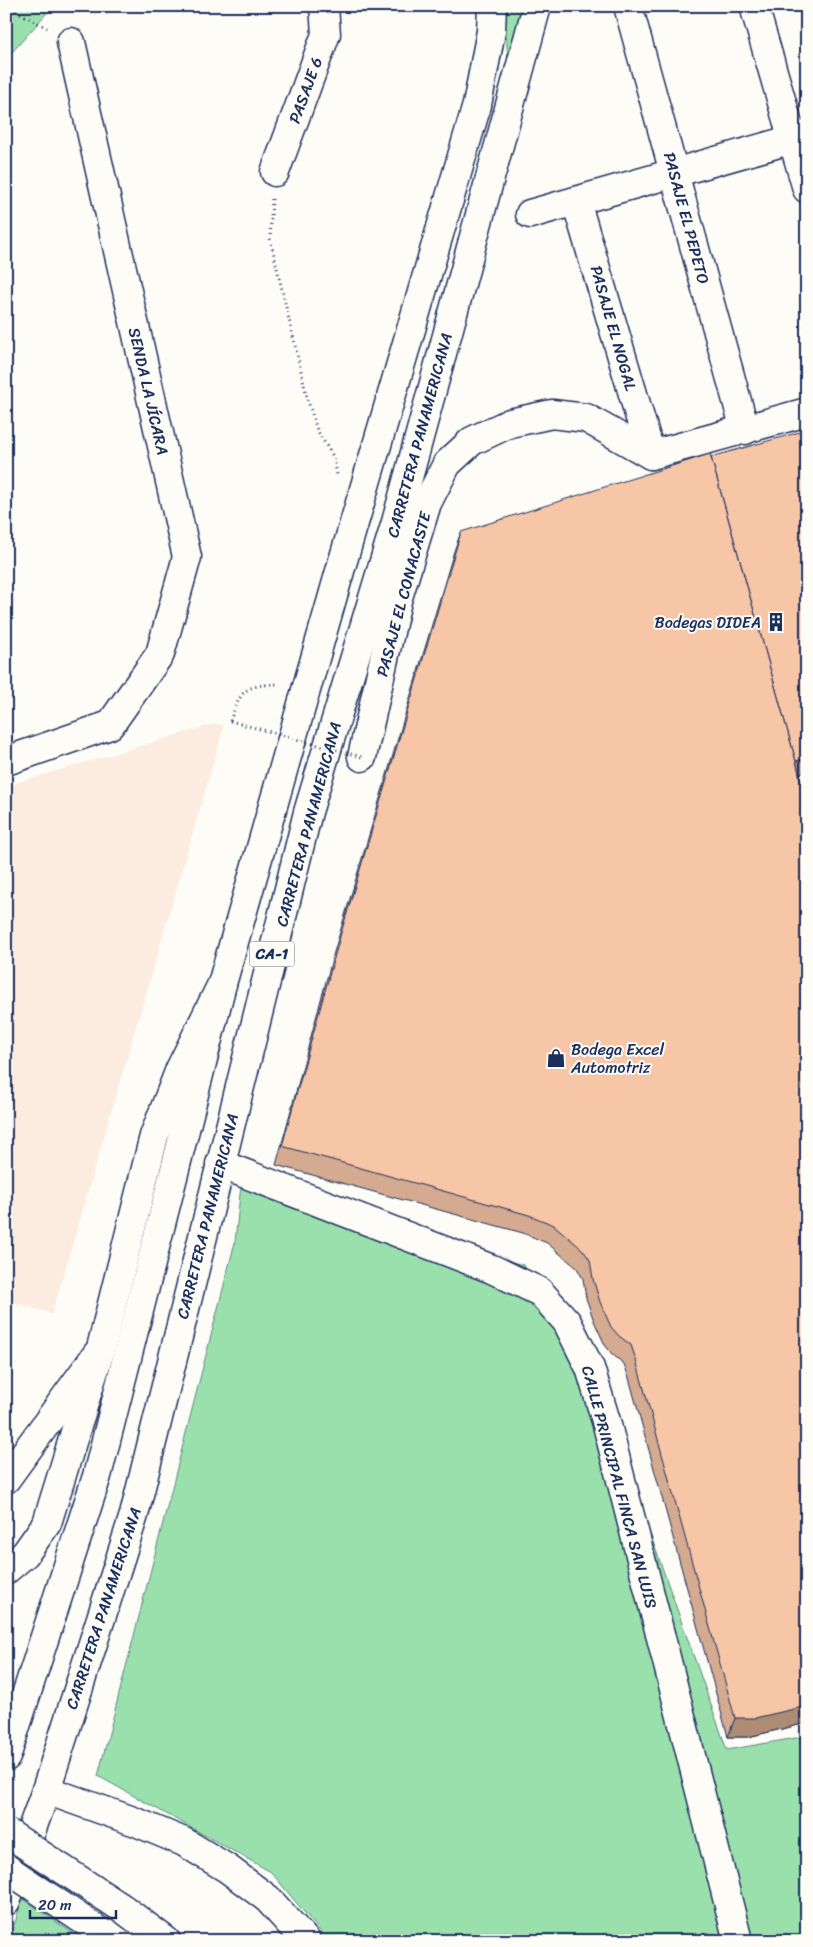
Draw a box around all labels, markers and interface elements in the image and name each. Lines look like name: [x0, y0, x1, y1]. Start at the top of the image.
street label: PASAJE 6: [280, 53, 331, 127]
street label: PASAJE EL PEPETO: [655, 149, 718, 287]
street label: PASAJE EL NOGAL: [582, 262, 645, 395]
street label: SENDA LA JÍCARA: [120, 324, 177, 458]
street label: CARRETERA PANAMERICANA: [378, 329, 461, 541]
street label: PASAJE EL CONACASTE: [368, 507, 440, 680]
place label: Bodegas DIDEA: [655, 608, 761, 637]
building icon: Bodegas DIDEA: [765, 611, 787, 633]
street label: CARRETERA PANAMERICANA: [267, 718, 350, 930]
road number: CA-1: [250, 942, 294, 966]
place label: Bodega Excel Automotriz: [570, 1035, 664, 1082]
shop icon: Bodega Excel Automotriz: [545, 1047, 567, 1069]
street label: CARRETERA PANAMERICANA: [168, 1110, 247, 1322]
street label: CALLE PRINCIPAL FINCA SAN LUIS: [573, 1362, 666, 1612]
street label: CARRETERA PANAMERICANA: [57, 1503, 150, 1713]
scale bar: [30, 1887, 116, 1919]
text: 20 m: [38, 1892, 72, 1918]

